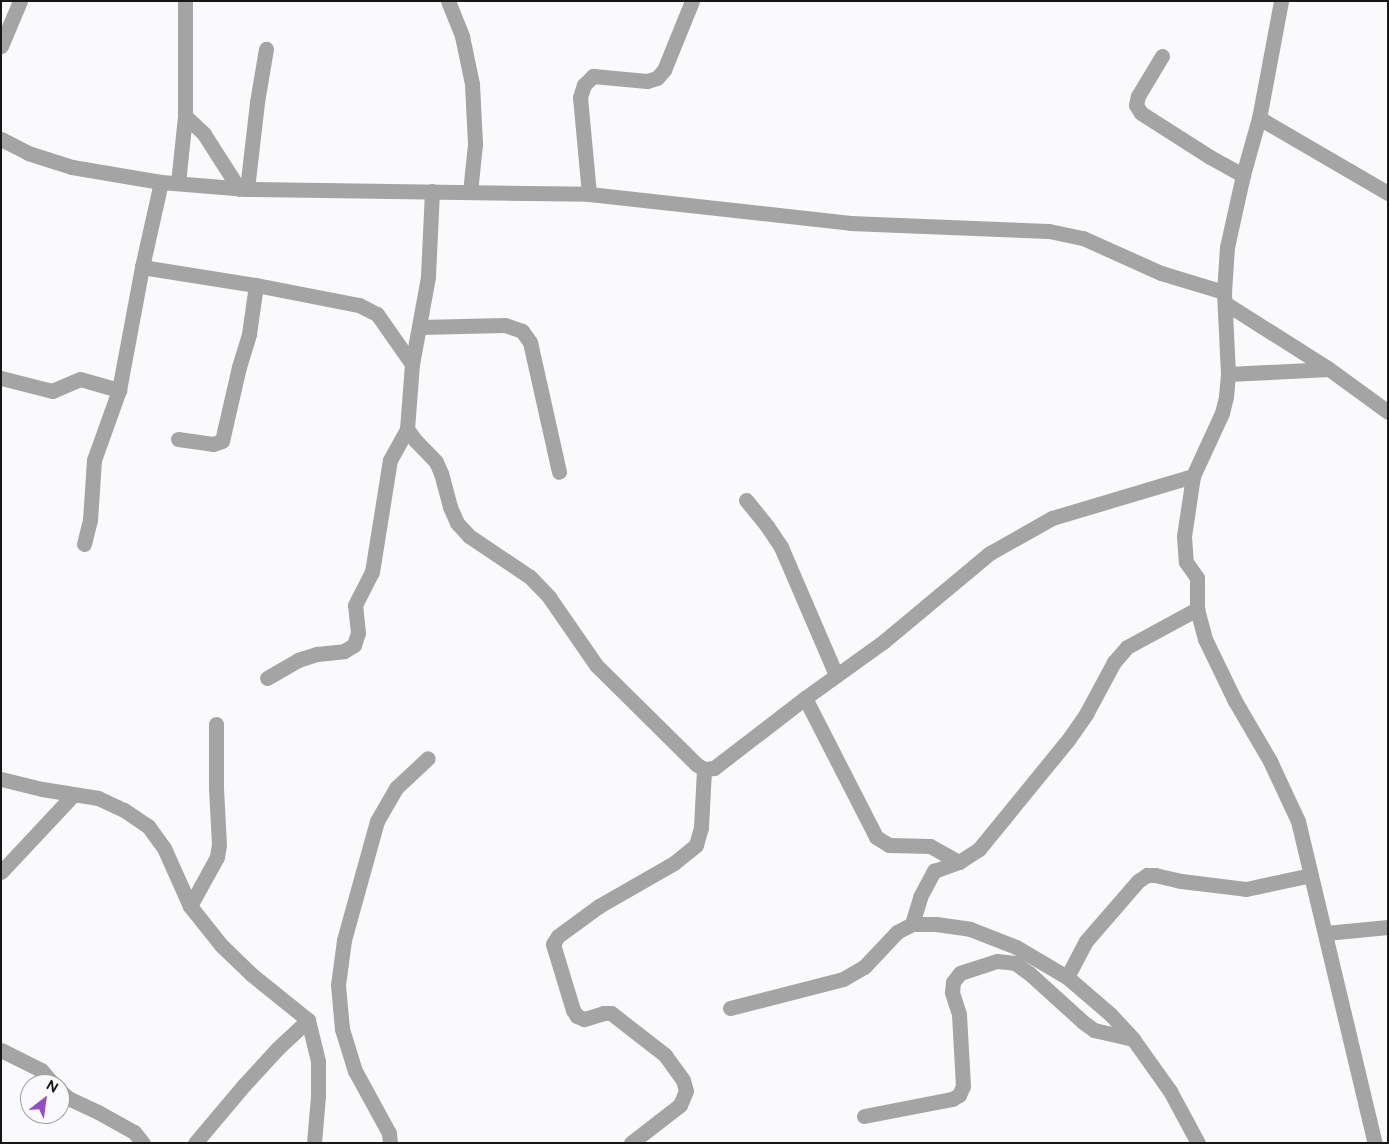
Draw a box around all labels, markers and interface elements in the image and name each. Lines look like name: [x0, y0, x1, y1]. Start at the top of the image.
north arrow: [20, 1074, 70, 1124]
text: N: [43, 1076, 61, 1097]

